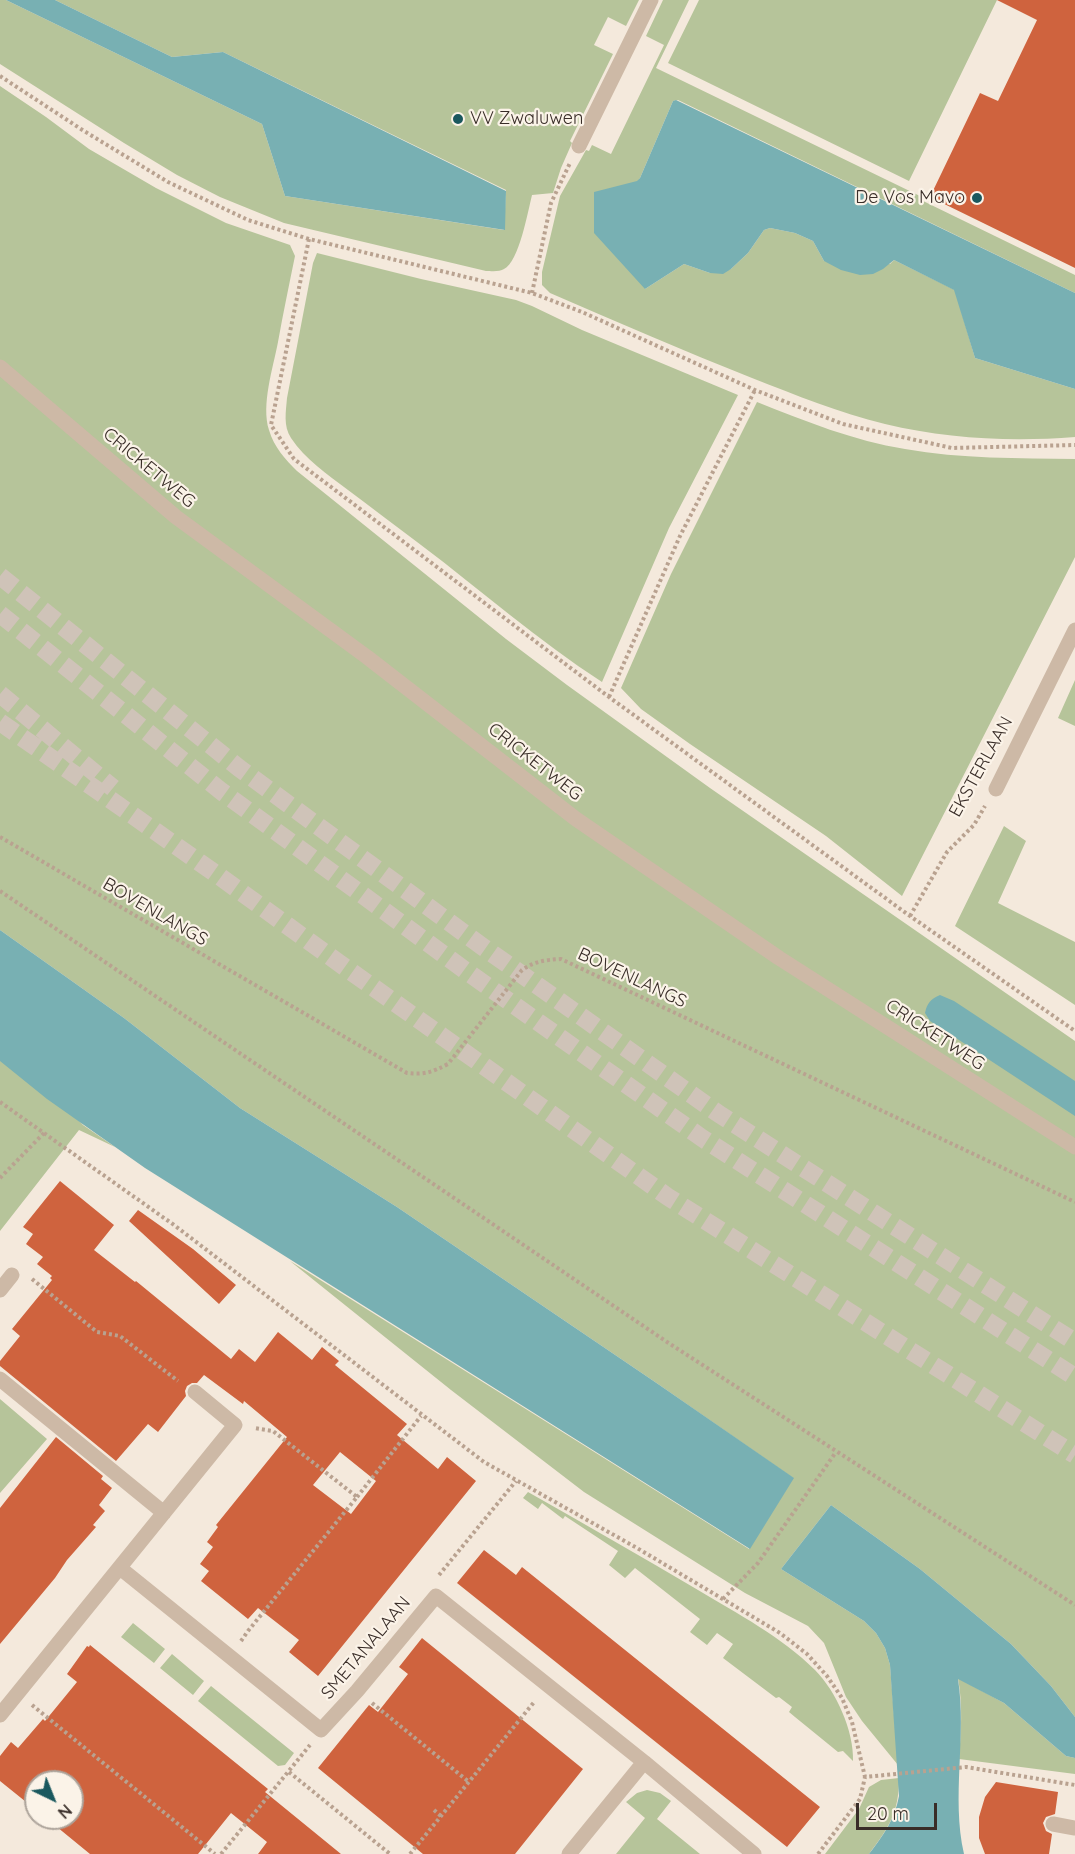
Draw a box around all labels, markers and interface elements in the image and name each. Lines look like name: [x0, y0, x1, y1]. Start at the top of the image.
place label: VV Zwaluwen: [470, 108, 583, 130]
marker: VV Zwaluwen: [451, 112, 465, 126]
place label: De Vos Mavo: [855, 187, 965, 209]
marker: De Vos Mavo: [970, 191, 984, 205]
street label: CRICKETWEG: [99, 423, 199, 513]
street label: EKSTERLAAN: [945, 713, 1017, 821]
street label: CRICKETWEG: [484, 719, 586, 805]
street label: BOVENLANGS: [99, 873, 211, 951]
street label: BOVENLANGS: [574, 943, 690, 1013]
street label: CRICKETWEG: [881, 995, 989, 1075]
street label: SMETANALAAN: [317, 1592, 415, 1704]
north arrow: [24, 1770, 84, 1830]
scale bar: [859, 1791, 940, 1829]
text: N: [54, 1800, 76, 1823]
text: 20 m: [867, 1802, 909, 1825]

